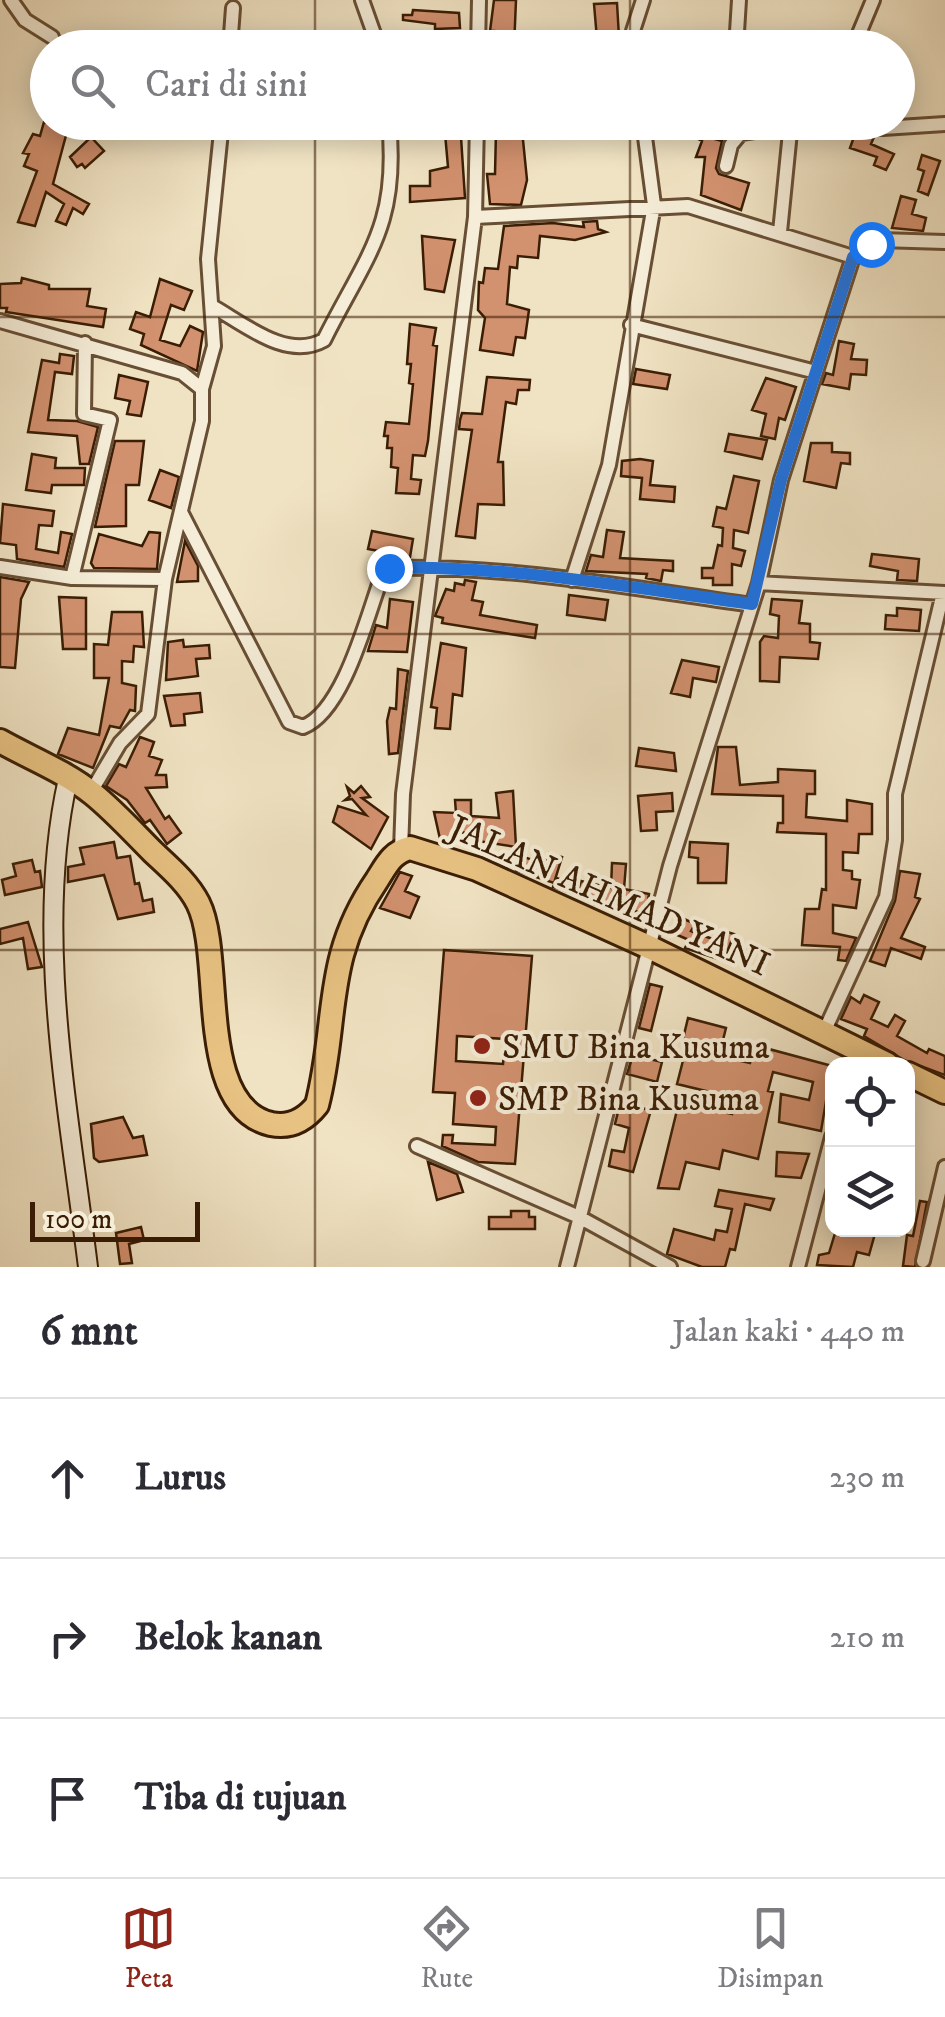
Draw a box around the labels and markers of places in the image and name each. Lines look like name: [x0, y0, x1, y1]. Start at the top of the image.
place label: SMU Bina Kusuma: [502, 1026, 770, 1070]
marker: SMU Bina Kusuma: [471, 1035, 493, 1057]
place label: SMP Bina Kusuma: [498, 1078, 759, 1122]
marker: SMP Bina Kusuma: [467, 1087, 489, 1109]

